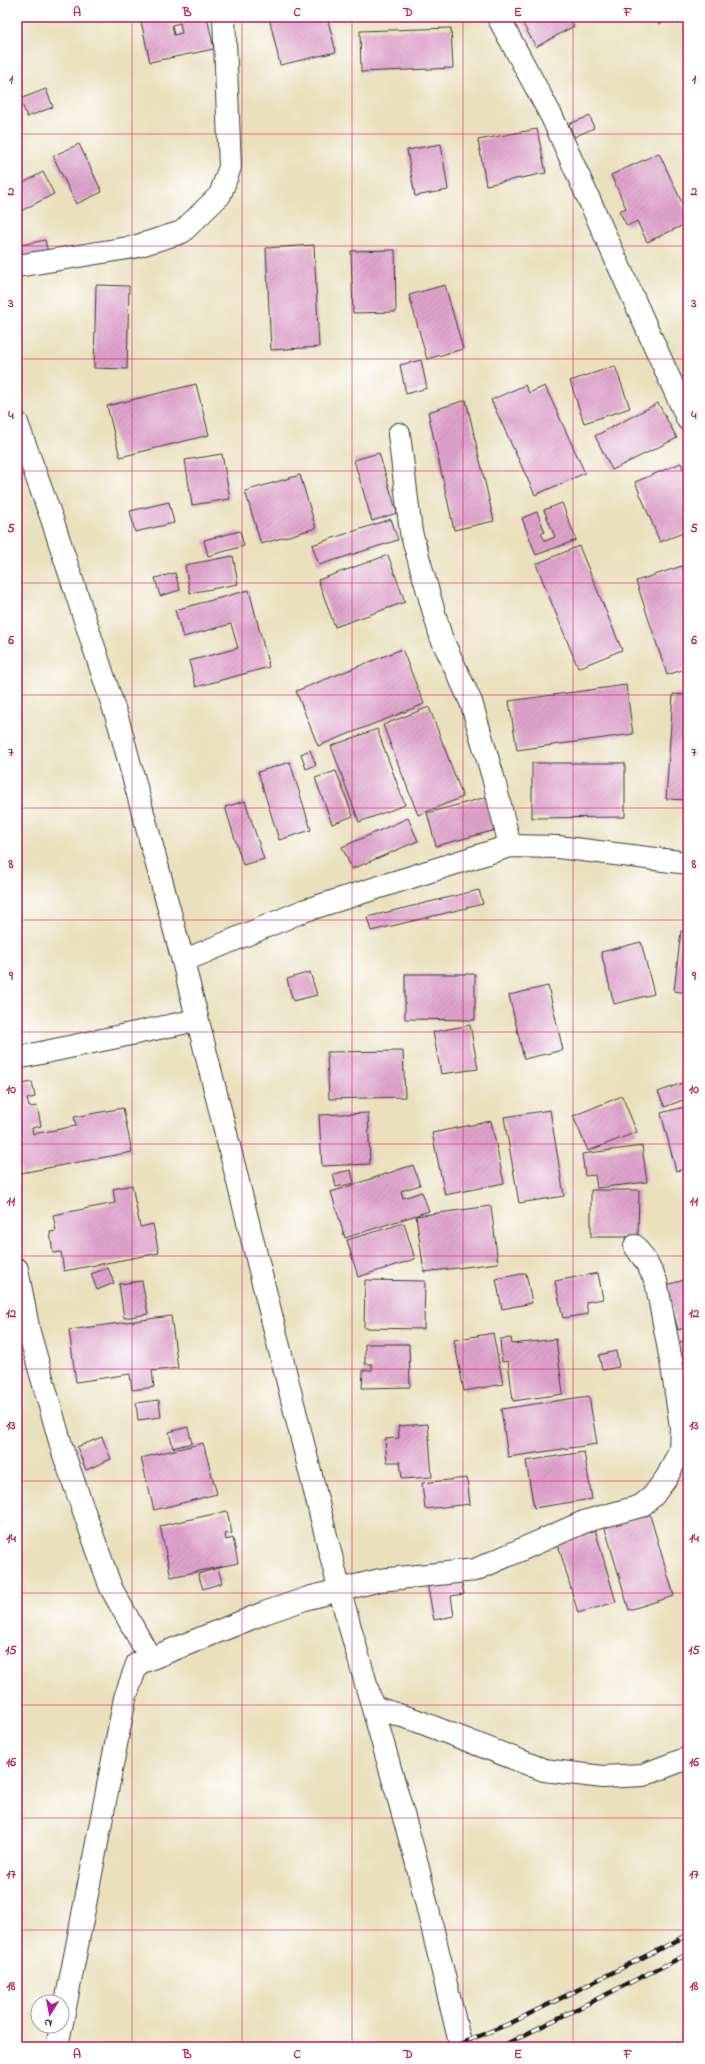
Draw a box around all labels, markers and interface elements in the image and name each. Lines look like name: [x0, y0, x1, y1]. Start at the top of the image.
text: A: [73, 3, 81, 22]
text: B: [182, 3, 192, 22]
text: C: [293, 3, 301, 22]
text: D: [402, 3, 413, 22]
text: E: [514, 3, 522, 22]
text: F: [623, 3, 633, 22]
text: 1: [9, 70, 14, 89]
text: 1: [692, 70, 697, 89]
text: 2: [7, 182, 15, 201]
text: 2: [690, 182, 698, 201]
text: 3: [7, 294, 14, 313]
text: 3: [690, 294, 697, 313]
text: 4: [7, 406, 14, 425]
text: 4: [690, 406, 697, 425]
text: 5: [7, 519, 15, 538]
text: 5: [690, 519, 698, 538]
text: 6: [7, 631, 14, 650]
text: 6: [690, 631, 697, 650]
text: 7: [8, 743, 14, 762]
text: 7: [691, 743, 697, 762]
text: 8: [8, 855, 14, 874]
text: 8: [691, 855, 697, 874]
text: 9: [8, 967, 14, 986]
text: 9: [691, 967, 697, 986]
text: 10: [6, 1080, 16, 1099]
text: 10: [689, 1080, 699, 1099]
text: 11: [7, 1192, 16, 1211]
text: 11: [690, 1192, 699, 1211]
text: 12: [6, 1304, 17, 1323]
text: 12: [689, 1304, 700, 1323]
text: 13: [6, 1416, 16, 1435]
text: 13: [689, 1416, 699, 1435]
text: 14: [6, 1529, 16, 1548]
text: 14: [689, 1529, 699, 1548]
text: 15: [5, 1641, 17, 1660]
text: 15: [688, 1641, 700, 1660]
text: 16: [6, 1753, 16, 1772]
text: 16: [689, 1753, 699, 1772]
text: 17: [6, 1865, 16, 1884]
text: 17: [689, 1865, 699, 1884]
text: 18: [6, 1977, 16, 1996]
text: 18: [689, 1977, 699, 1996]
north arrow: [30, 1994, 70, 2034]
text: N: [43, 2014, 53, 2031]
text: A: [73, 2045, 81, 2064]
text: B: [182, 2045, 192, 2064]
text: C: [293, 2045, 301, 2064]
text: D: [402, 2045, 413, 2064]
text: E: [514, 2045, 522, 2064]
text: F: [623, 2045, 633, 2064]

